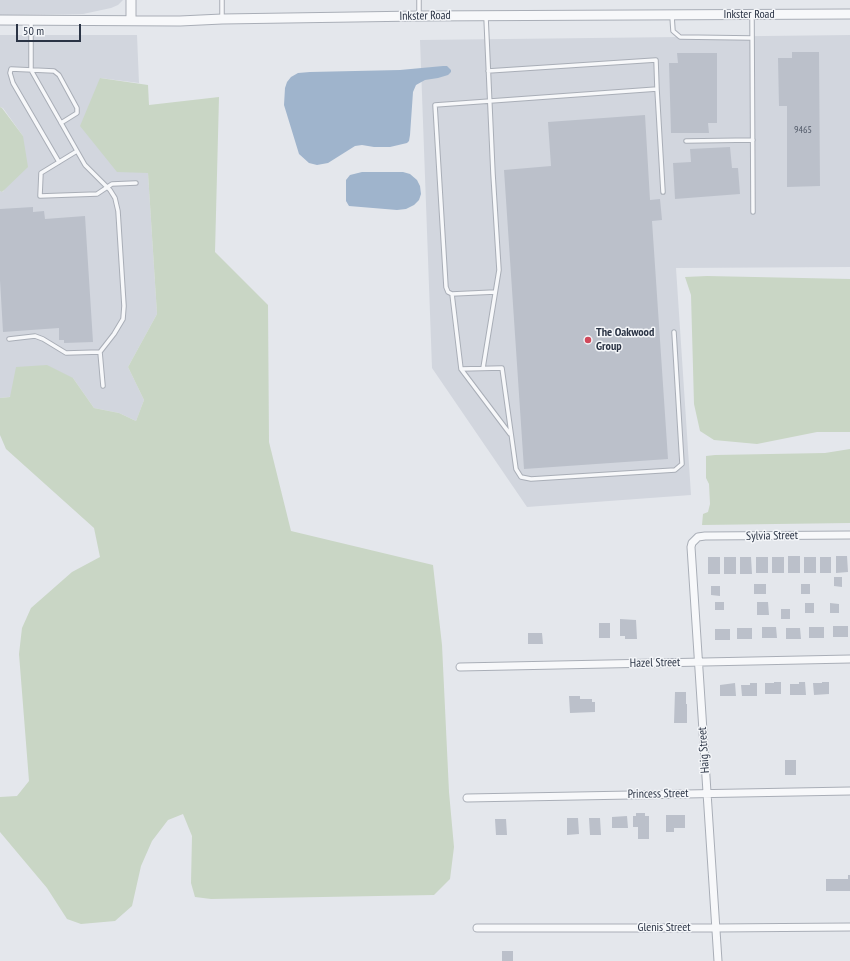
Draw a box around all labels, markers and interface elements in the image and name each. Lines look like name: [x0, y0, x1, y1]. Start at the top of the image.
street label: Inkster Road: [399, 8, 451, 24]
street label: Inkster Road: [723, 8, 775, 22]
scale bar: [18, 16, 83, 42]
text: 50 m: [23, 23, 44, 38]
house number: 9465: [794, 124, 812, 136]
place label: The Oakwood Group: [596, 326, 654, 354]
marker: The Oakwood Group: [583, 335, 593, 345]
street label: Sylvia Street: [746, 528, 798, 544]
street label: Hazel Street: [630, 655, 680, 671]
street label: Haig Street: [695, 726, 713, 774]
street label: Princess Street: [627, 786, 689, 802]
street label: Glenis Street: [638, 921, 690, 935]

